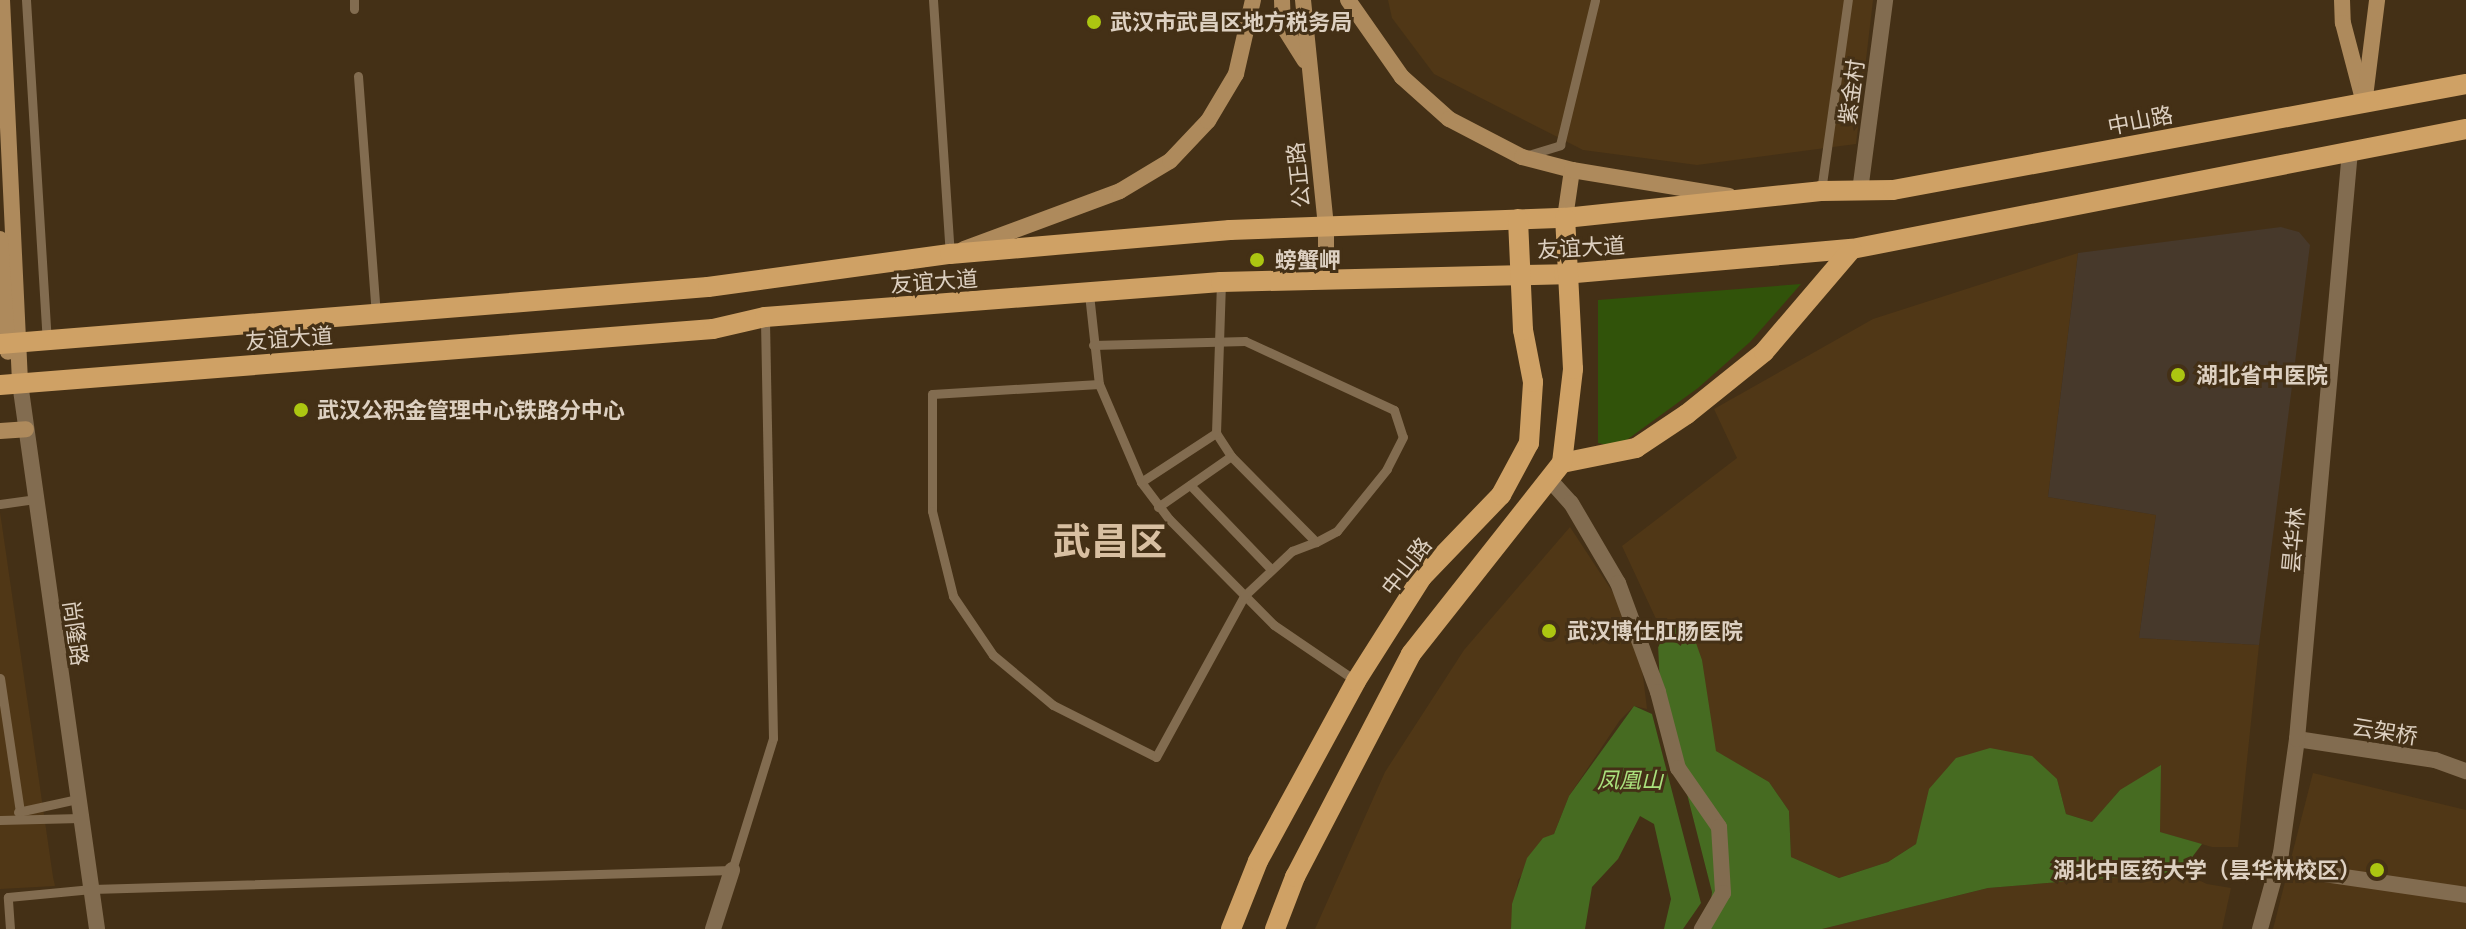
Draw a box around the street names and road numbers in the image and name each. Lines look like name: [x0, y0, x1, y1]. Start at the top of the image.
street label: 紫金村: [1833, 57, 1869, 127]
street label: 中山路: [2105, 101, 2175, 139]
street label: 公正路: [1281, 141, 1315, 209]
street label: 友谊大道: [1536, 232, 1626, 262]
street label: 友谊大道: [889, 265, 979, 297]
street label: 友谊大道: [244, 322, 334, 354]
street label: 昙华林: [2277, 506, 2309, 574]
street label: 中山路: [1375, 532, 1437, 600]
street label: 尚隆路: [58, 598, 94, 668]
street label: 云架桥: [2350, 713, 2420, 749]

